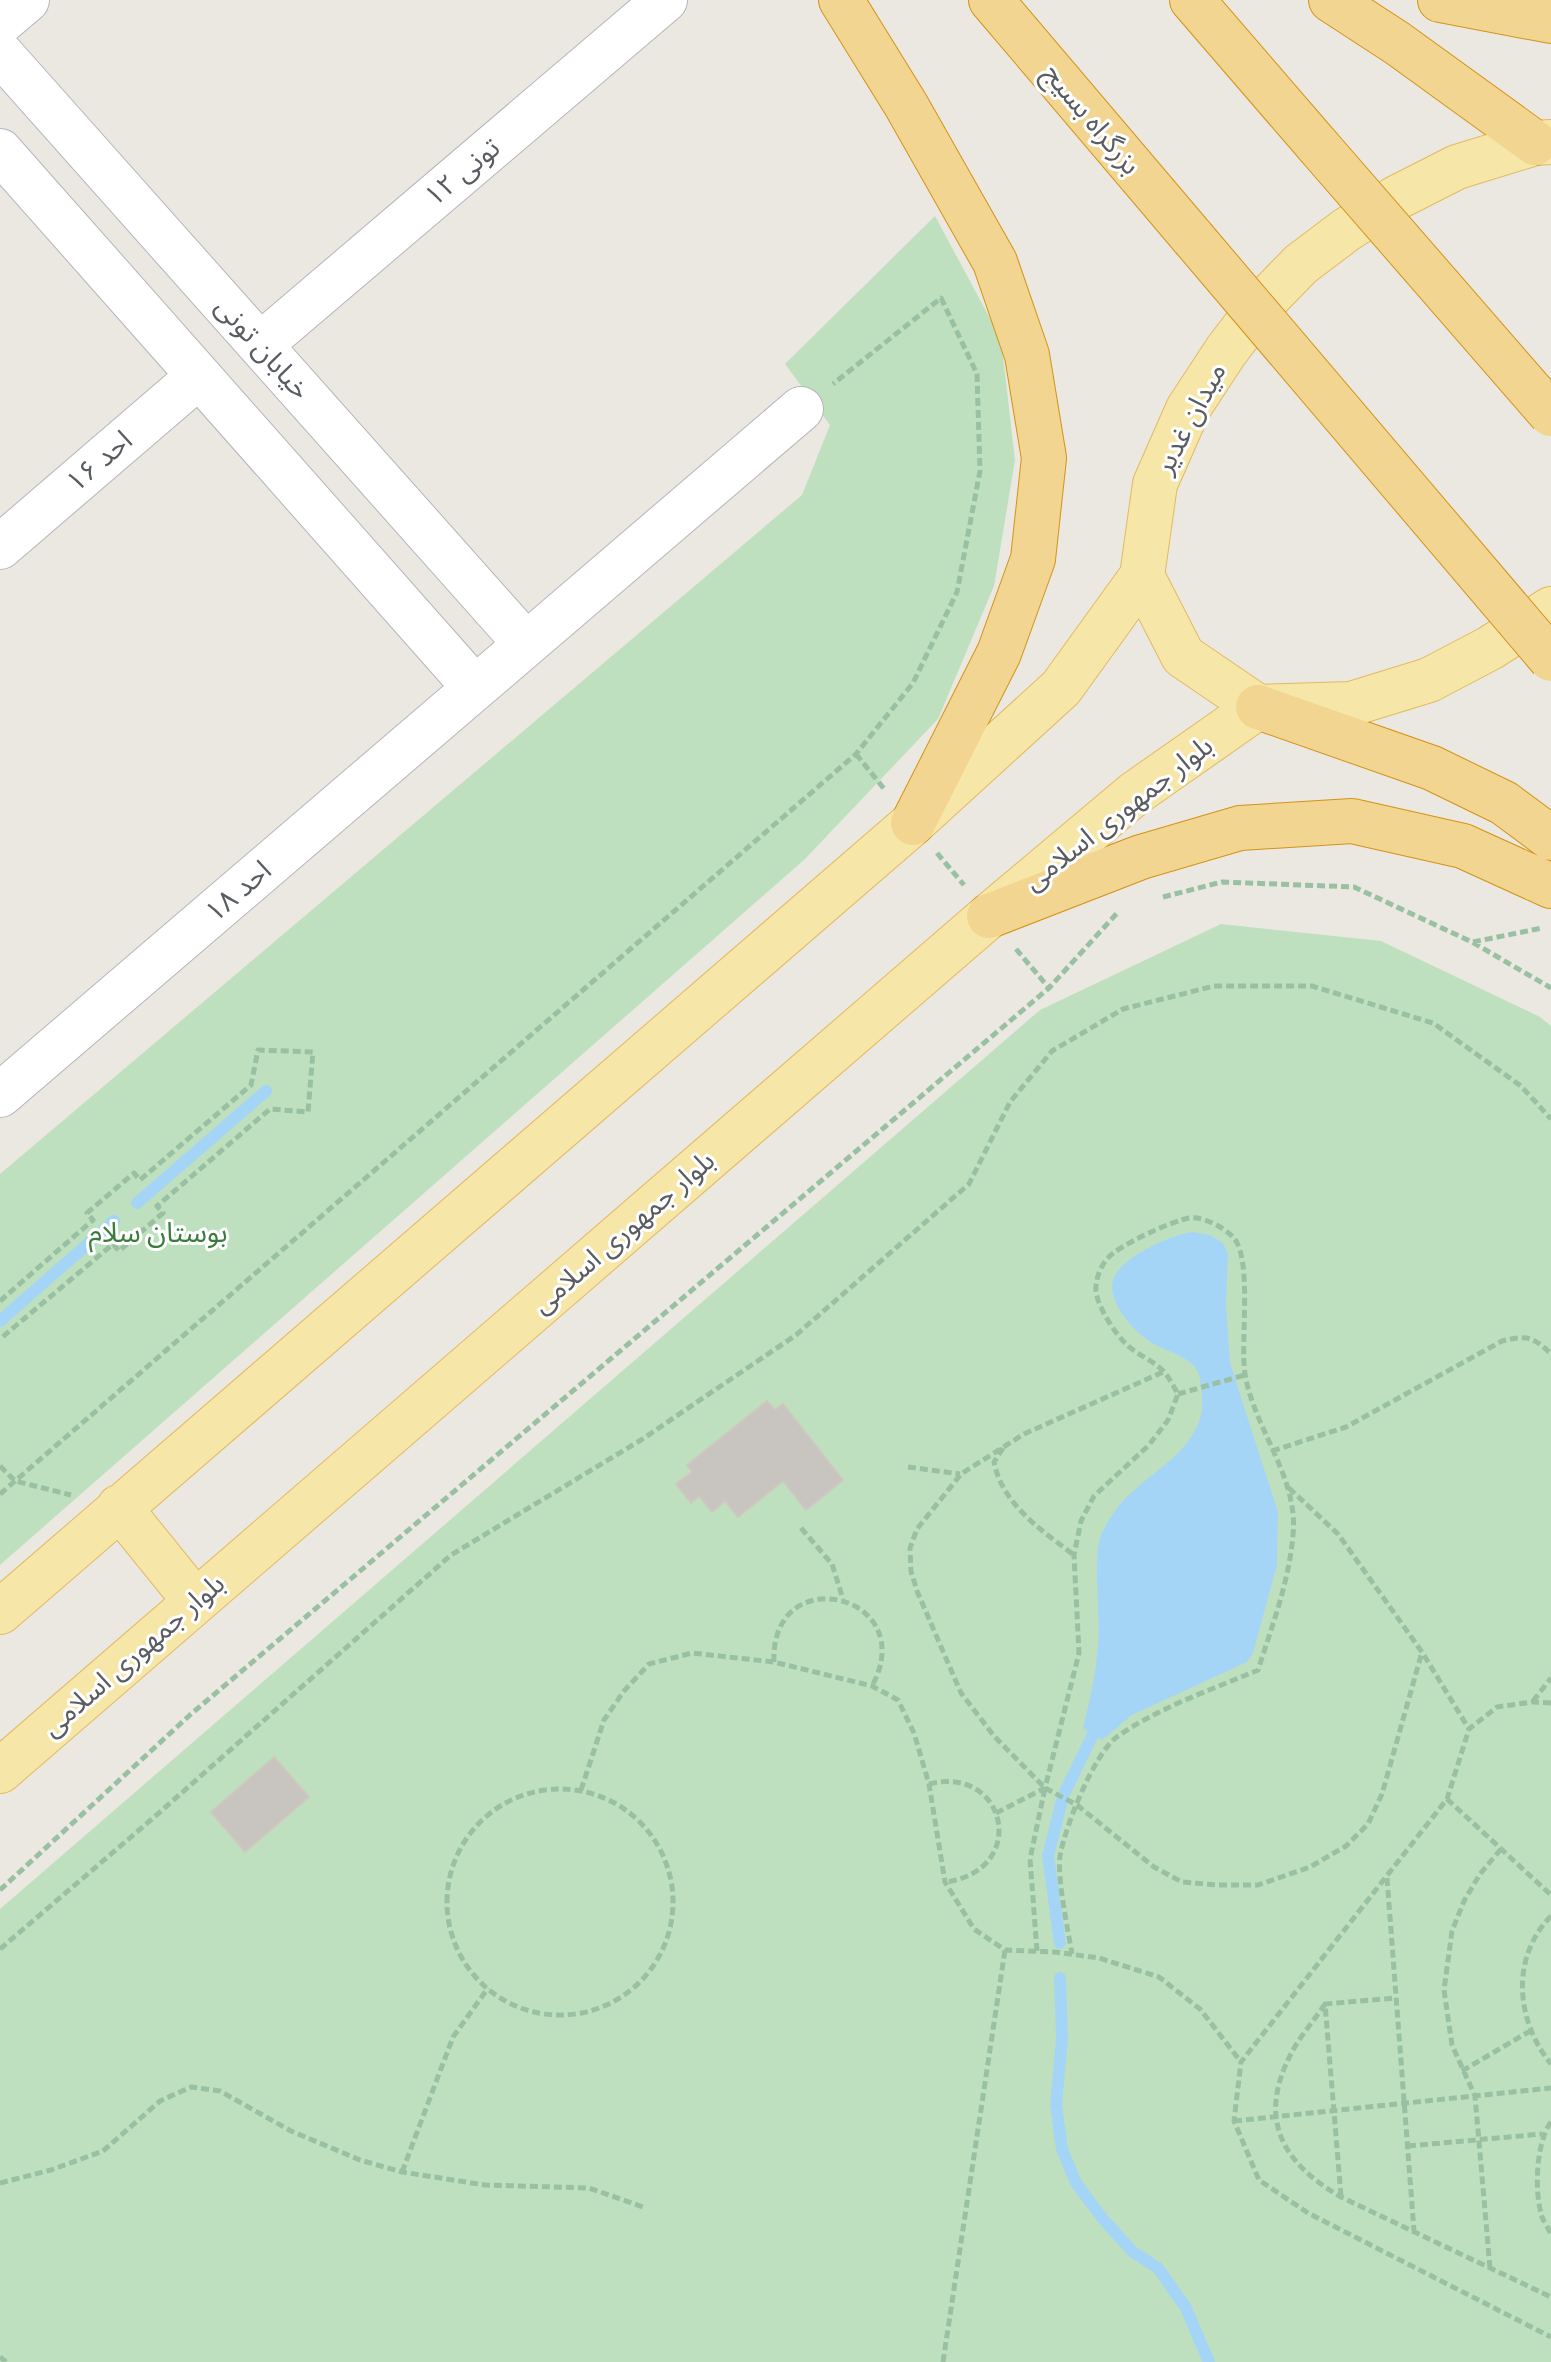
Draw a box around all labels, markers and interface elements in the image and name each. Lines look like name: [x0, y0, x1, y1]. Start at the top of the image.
street label: بزرگراه بسیج: [1033, 57, 1148, 184]
street label: تونی ۱۲: [418, 131, 506, 213]
street label: خیابان تونی: [209, 290, 317, 406]
street label: میدان غدیر: [1147, 357, 1233, 480]
street label: احد ۱۶: [59, 423, 139, 499]
street label: بلوار جمهوری اسلامی: [1017, 729, 1219, 897]
street label: احد ۱۸: [198, 853, 278, 929]
street label: بلوار جمهوری اسلامی: [525, 1144, 721, 1320]
park label: بوستان سلام: [88, 1216, 228, 1253]
street label: بلوار جمهوری اسلامی: [35, 1567, 231, 1743]

